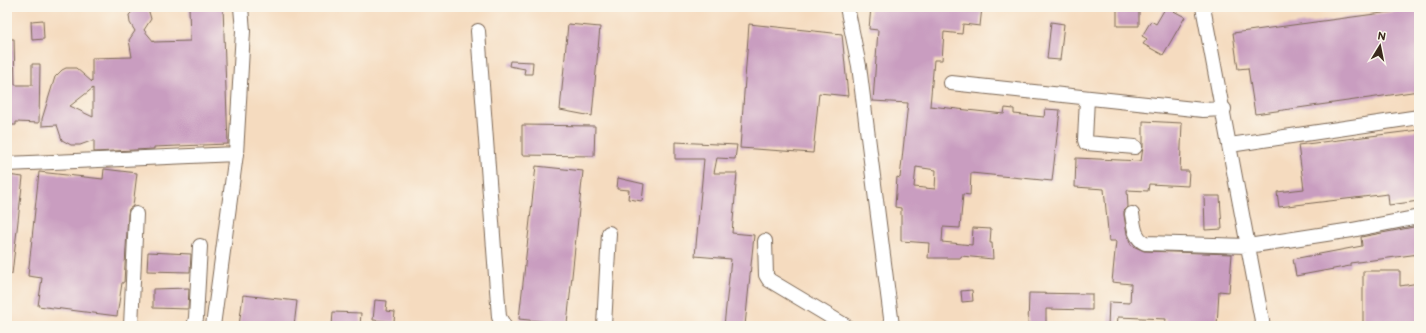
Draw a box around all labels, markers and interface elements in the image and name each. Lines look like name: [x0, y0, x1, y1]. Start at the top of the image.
north arrow: [1360, 26, 1400, 66]
text: N: [1376, 30, 1387, 44]

